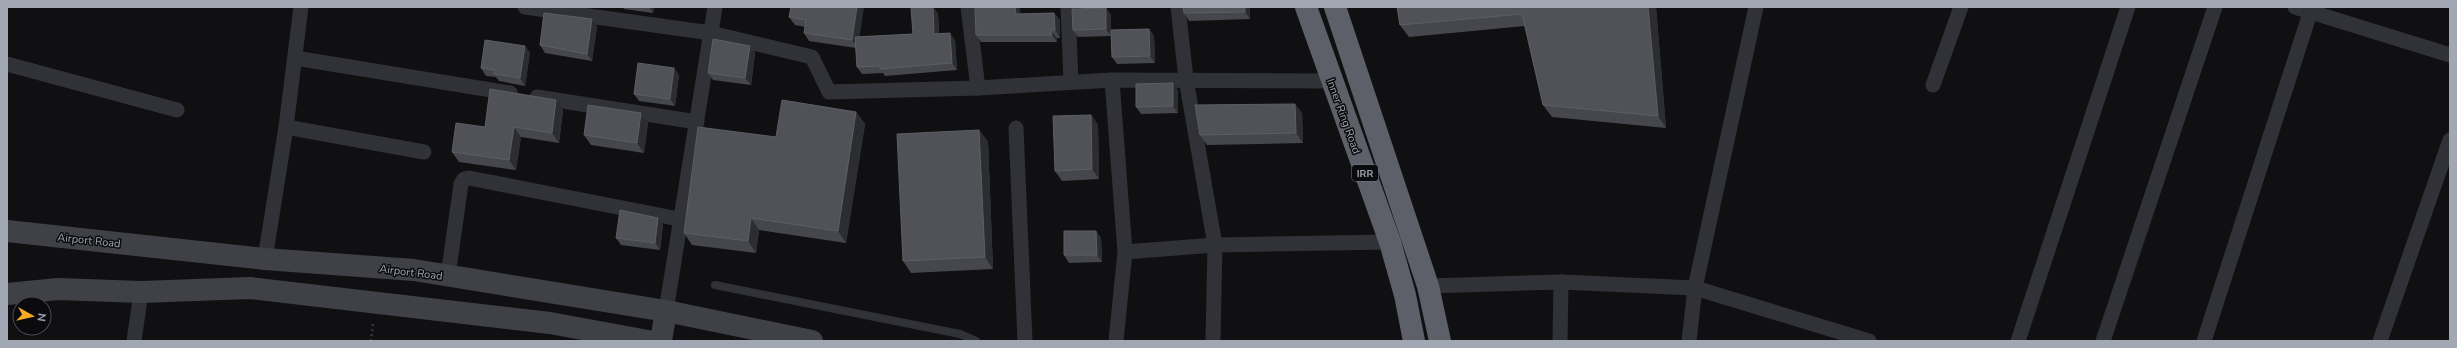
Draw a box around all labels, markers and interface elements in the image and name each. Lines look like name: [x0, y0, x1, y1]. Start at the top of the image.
street label: Inner Ring Road: [1323, 77, 1364, 156]
road number: IRR: [1352, 165, 1378, 181]
street label: Airport Road: [57, 230, 121, 251]
street label: Airport Road: [378, 261, 443, 284]
north arrow: [12, 296, 52, 336]
text: N: [33, 312, 49, 322]

